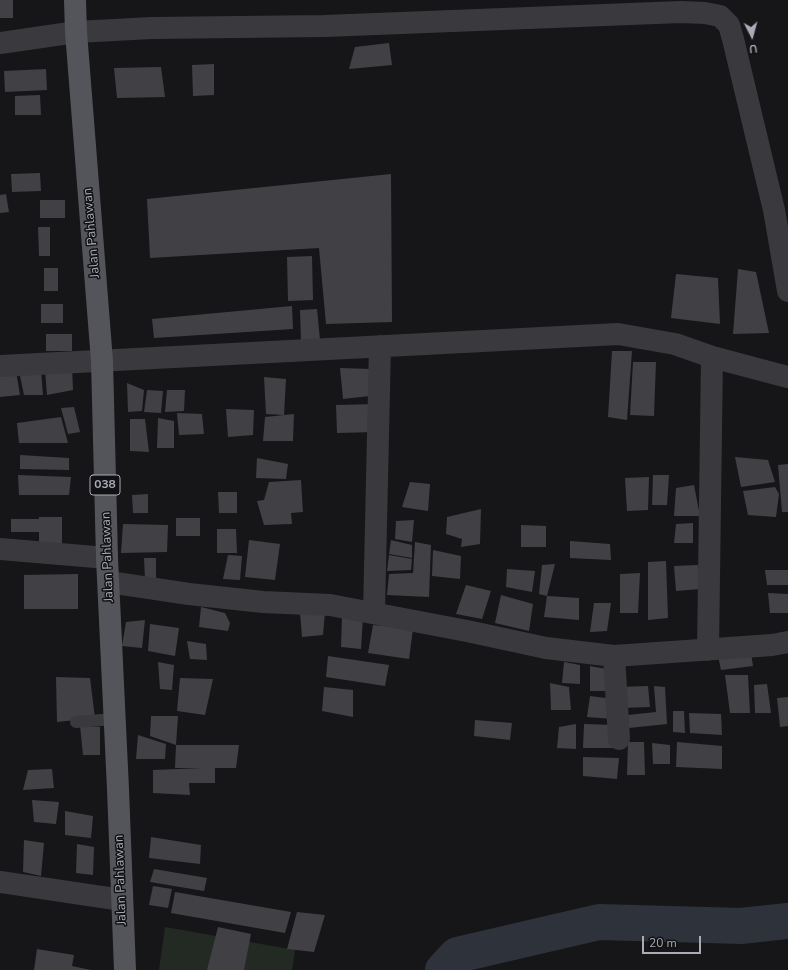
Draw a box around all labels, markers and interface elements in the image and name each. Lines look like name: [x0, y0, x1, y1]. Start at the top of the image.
north arrow: [732, 16, 772, 56]
text: U: [748, 41, 758, 56]
street label: Jalan Pahlawan: [80, 187, 104, 279]
road number: 038: [90, 475, 120, 495]
street label: Jalan Pahlawan: [99, 512, 117, 602]
street label: Jalan Pahlawan: [112, 835, 130, 925]
scale bar: [644, 928, 703, 954]
text: 20 m: [649, 935, 677, 951]

